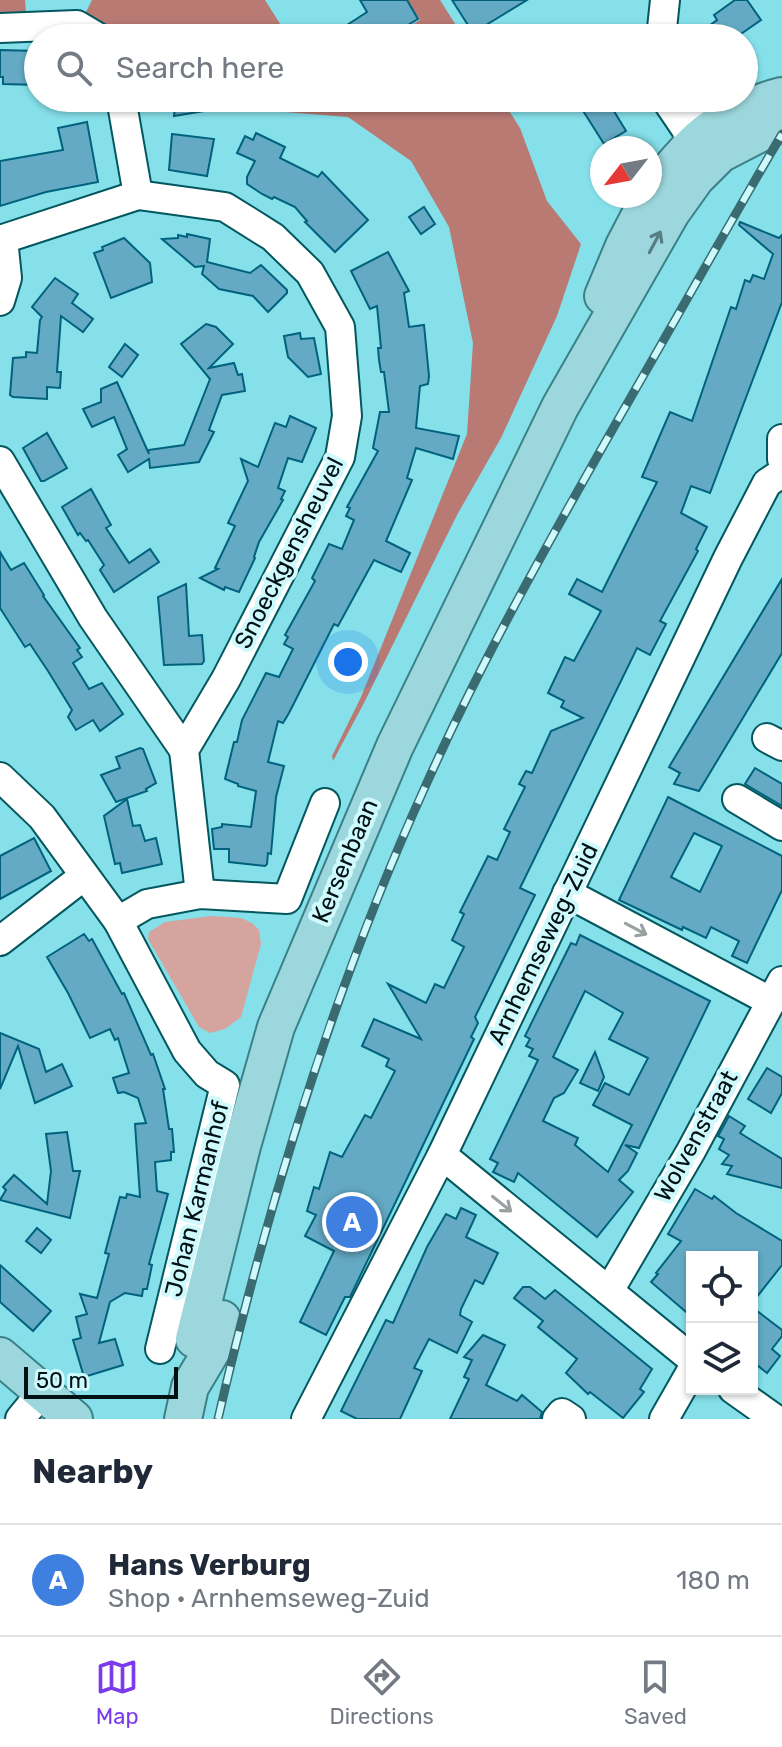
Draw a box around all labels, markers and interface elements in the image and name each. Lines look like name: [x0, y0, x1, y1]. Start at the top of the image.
search box: [24, 24, 758, 112]
icon: search: [52, 46, 96, 90]
text: Search here: [116, 50, 284, 86]
north arrow: [590, 136, 662, 208]
one-way arrow: [647, 231, 663, 255]
street label: Snoeckgensheuvel: [229, 453, 349, 653]
your location: [328, 642, 368, 682]
street label: Kersenbaan: [306, 795, 384, 927]
street label: Arnhemseweg-Zuid: [482, 839, 604, 1049]
one-way arrow: [624, 922, 647, 938]
street label: Wolvenstraat: [648, 1066, 744, 1206]
street label: Johan Karmanhof: [159, 1098, 235, 1300]
pin: A: [326, 1192, 378, 1252]
one-way arrow: [491, 1195, 512, 1213]
map controls: [686, 1251, 758, 1395]
button: locate: [686, 1251, 758, 1323]
button: layers: [686, 1323, 758, 1395]
scale bar: [24, 1363, 178, 1399]
text: 50 m: [36, 1367, 88, 1394]
text: Nearby: [32, 1451, 153, 1492]
text: Hans Verburg: [108, 1547, 311, 1583]
text: A: [49, 1565, 67, 1596]
text: 180 m: [676, 1565, 750, 1596]
text: Shop · Arnhemseweg-Zuid: [108, 1583, 430, 1614]
tab: Map: [95, 1655, 139, 1730]
tab: Directions: [329, 1655, 434, 1730]
tab: Saved: [624, 1655, 687, 1730]

